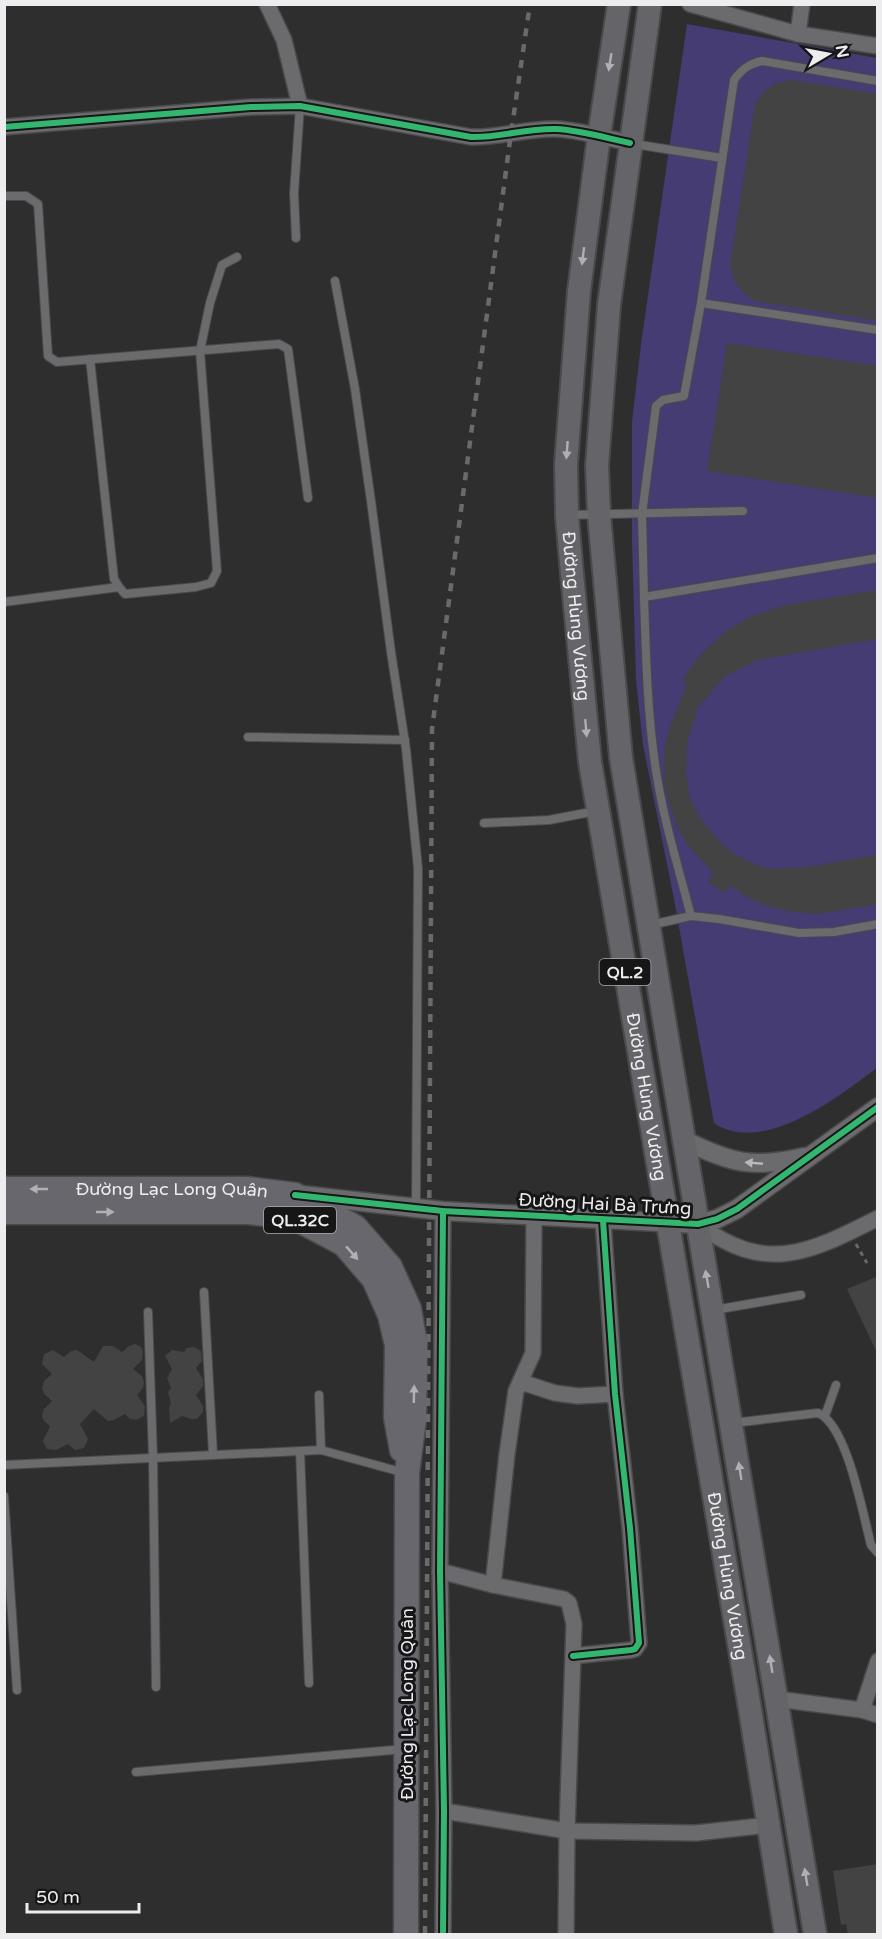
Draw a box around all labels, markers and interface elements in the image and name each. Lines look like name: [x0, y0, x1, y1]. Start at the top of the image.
north arrow: [798, 24, 858, 84]
text: N: [831, 44, 853, 60]
one-way arrow: [605, 53, 614, 72]
one-way arrow: [579, 246, 588, 265]
one-way arrow: [562, 440, 572, 459]
street label: Đường Hùng Vương: [557, 531, 595, 702]
one-way arrow: [581, 718, 591, 737]
road number: QL.2: [600, 959, 650, 985]
street label: Đường Hùng Vương: [622, 1011, 672, 1183]
one-way arrow: [744, 1158, 763, 1168]
street label: Đường Lạc Long Quân: [76, 1178, 269, 1203]
one-way arrow: [29, 1184, 48, 1194]
street label: Đường Hai Bà Trưng: [518, 1188, 692, 1220]
one-way arrow: [95, 1207, 114, 1217]
road number: QL.32C: [264, 1207, 336, 1233]
one-way arrow: [345, 1245, 358, 1260]
one-way arrow: [702, 1269, 711, 1288]
one-way arrow: [409, 1385, 419, 1404]
one-way arrow: [735, 1461, 744, 1480]
street label: Đường Hùng Vương: [703, 1490, 753, 1662]
street label: Đường Lạc Long Quân: [396, 1608, 418, 1800]
one-way arrow: [766, 1654, 775, 1673]
one-way arrow: [801, 1867, 810, 1886]
scale bar: [27, 1876, 140, 1914]
text: 50 m: [36, 1886, 80, 1908]

